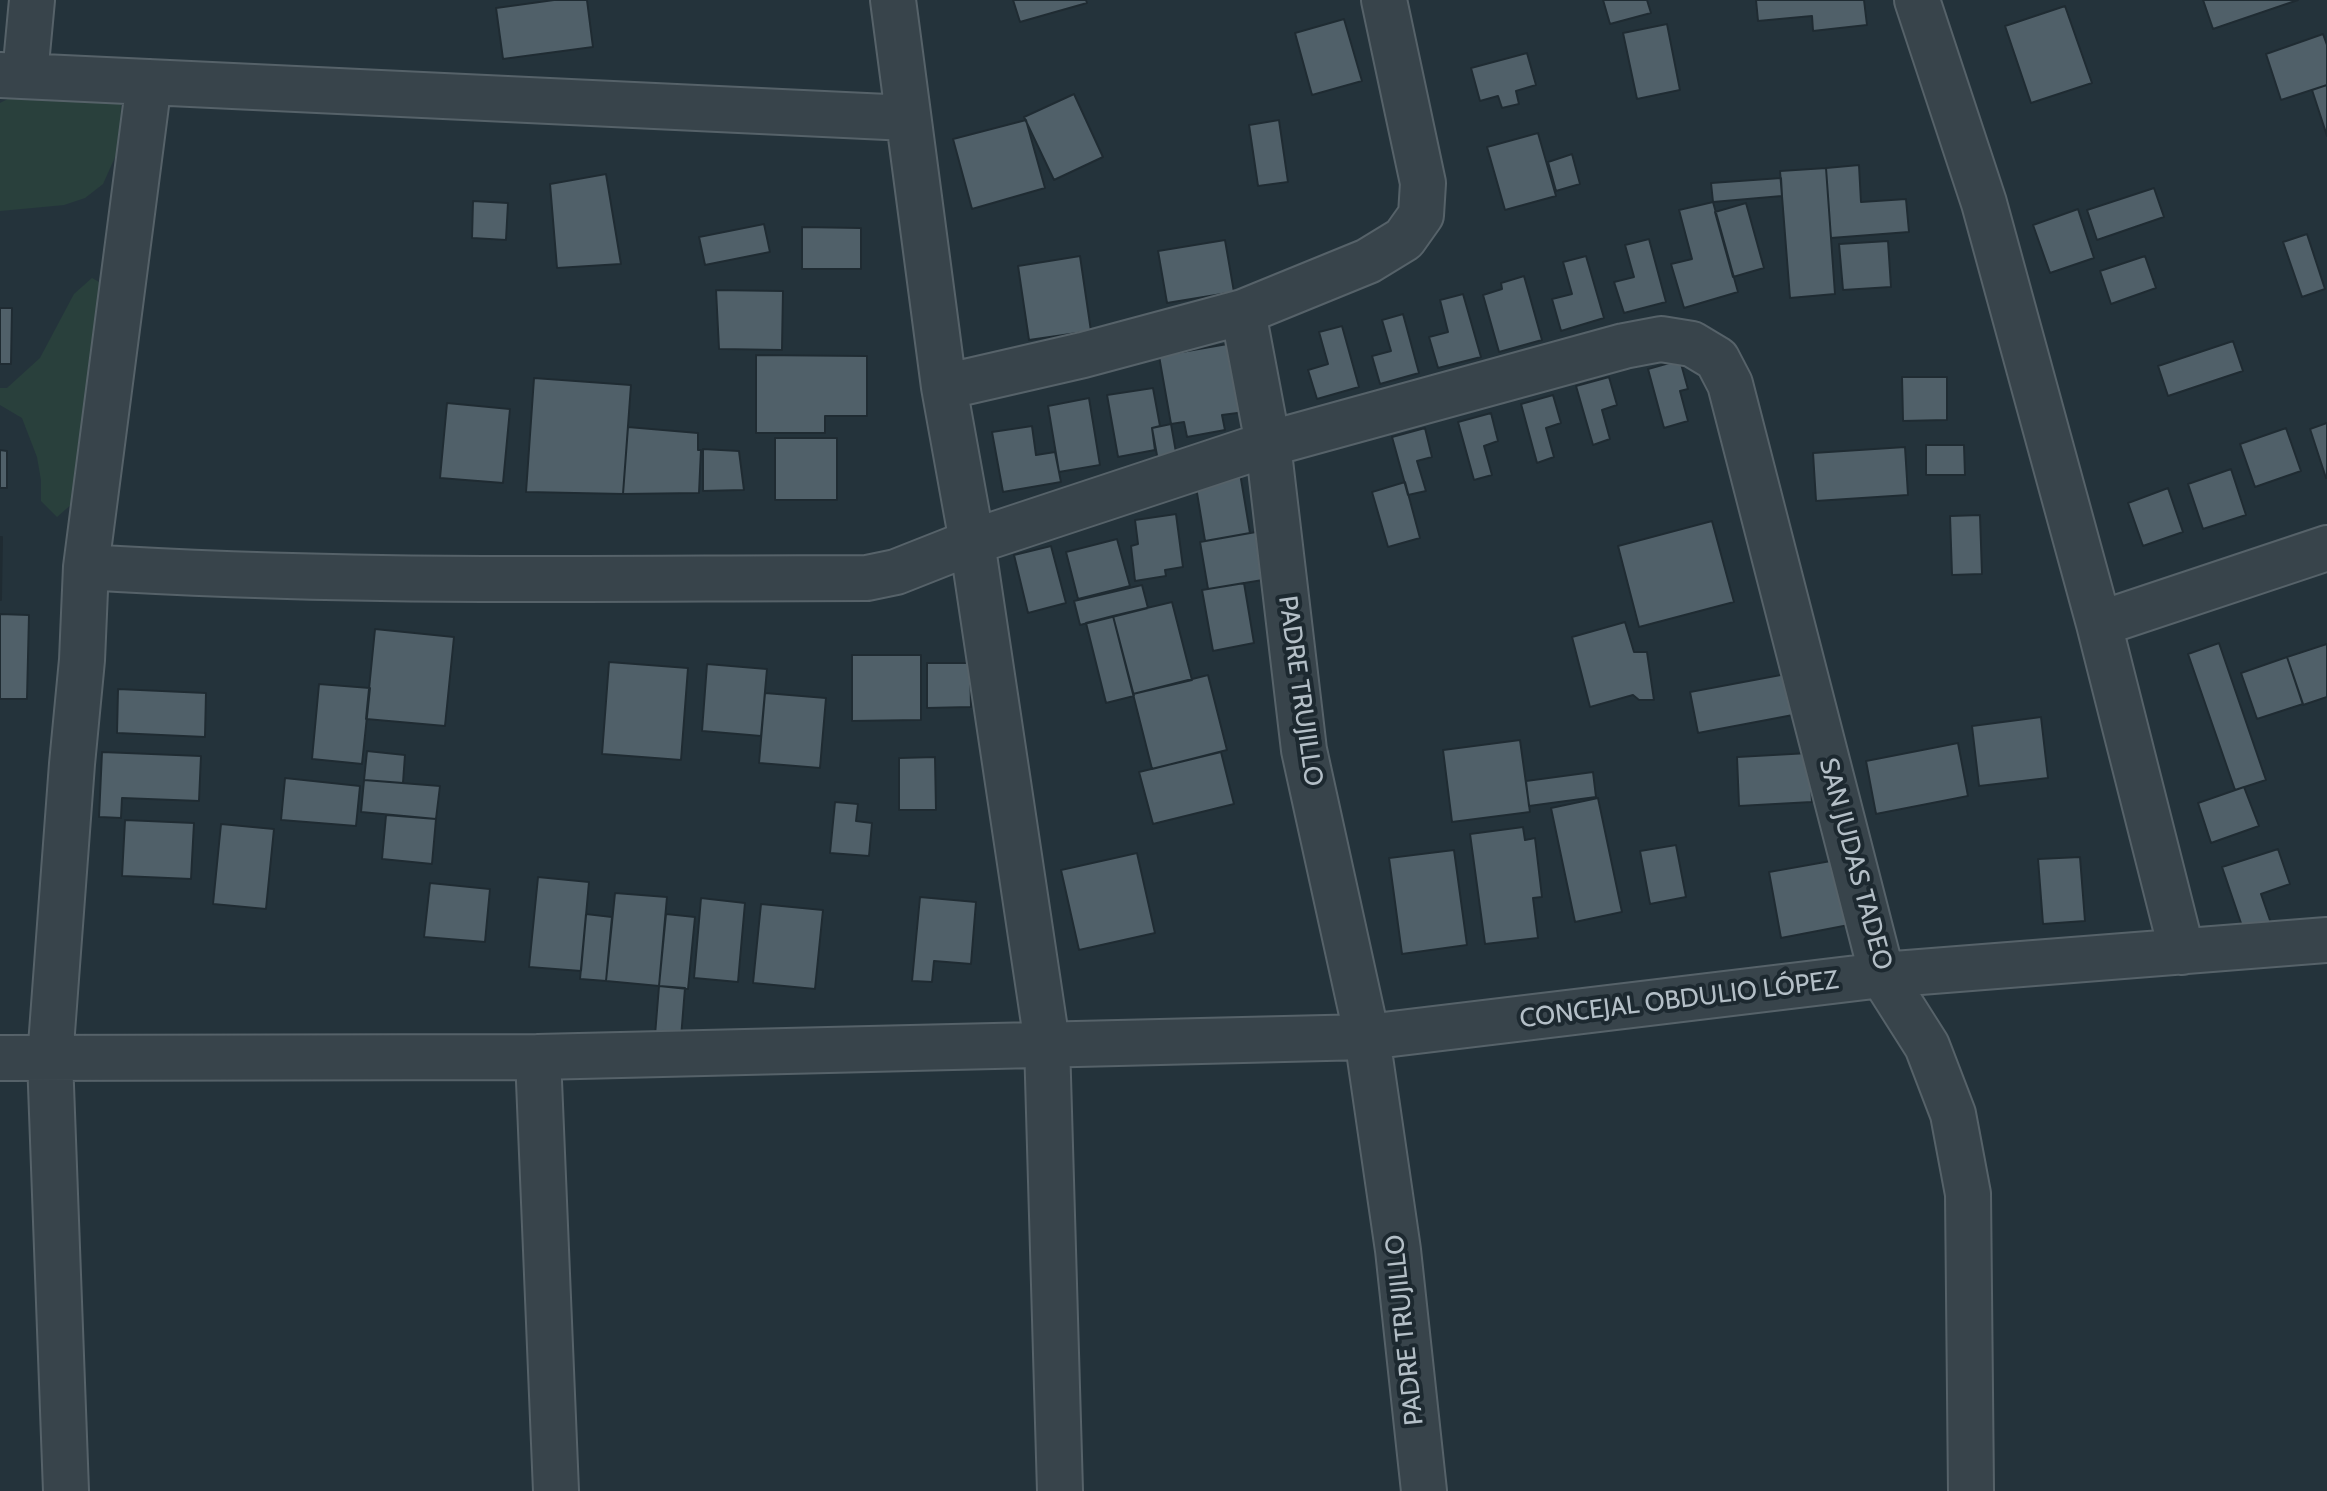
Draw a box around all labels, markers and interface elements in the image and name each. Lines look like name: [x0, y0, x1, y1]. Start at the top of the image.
street label: PADRE TRUJILLO: [1271, 594, 1329, 788]
street label: SAN JUDAS TADEO: [1812, 755, 1898, 973]
street label: CONCEJAL OBDULIO LÓPEZ: [1518, 965, 1840, 1035]
street label: PADRE TRUJILLO: [1379, 1233, 1431, 1427]

